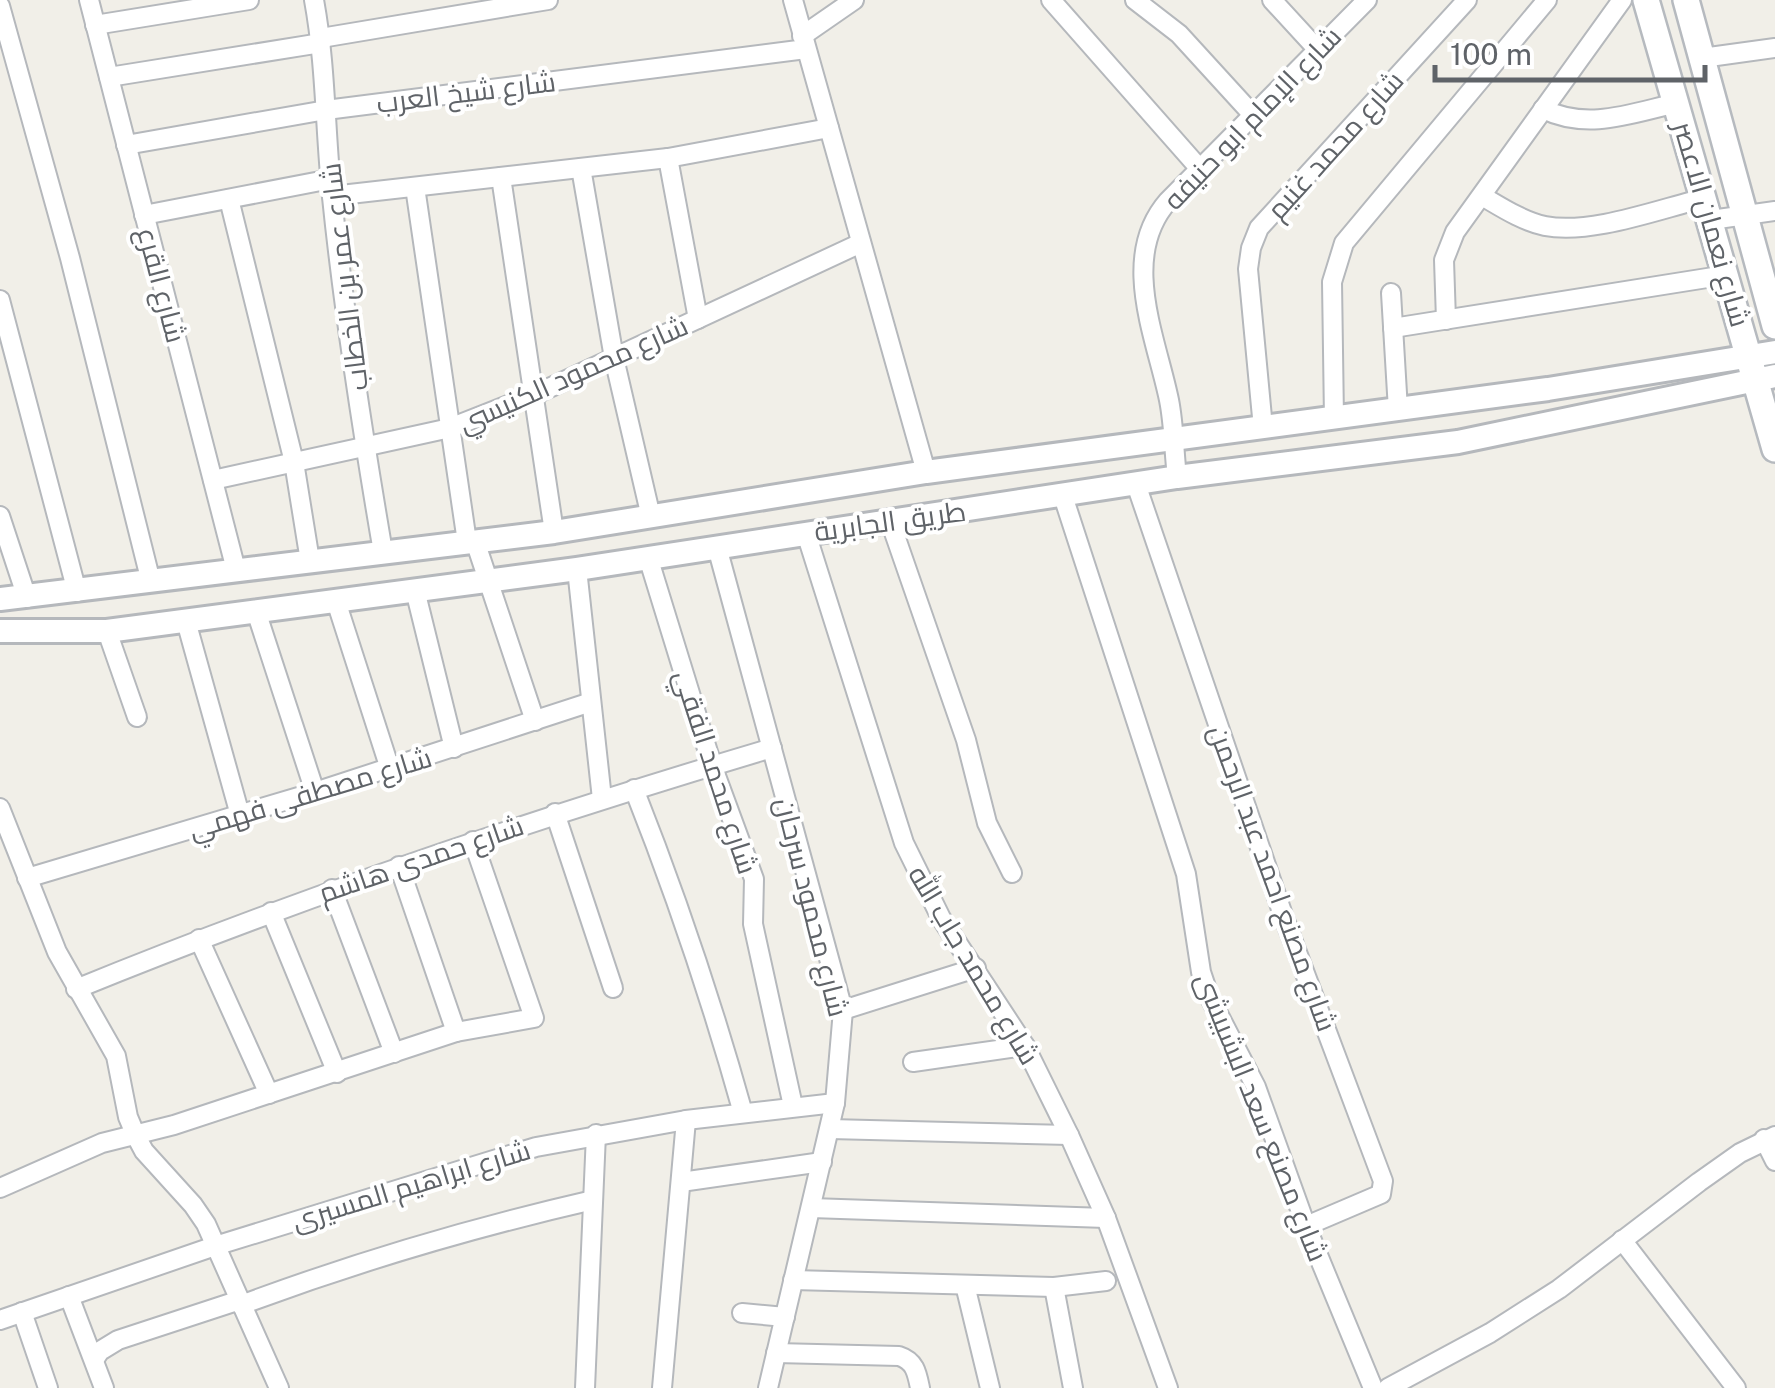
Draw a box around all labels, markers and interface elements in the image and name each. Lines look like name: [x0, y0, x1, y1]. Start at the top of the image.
street label: شارع الإمام ابو حنيفه: [1156, 19, 1350, 219]
scale bar: [1435, 20, 1705, 82]
text: 100 m: [1450, 36, 1532, 72]
street label: شارع شيخ العرب: [374, 64, 558, 122]
street label: شارع محمد غنيم: [1259, 64, 1413, 228]
street label: شارع نعمان الاعصر: [1664, 115, 1758, 331]
street label: شارع عمر بن الخطاب: [313, 161, 377, 393]
street label: شارع القرع: [128, 224, 194, 347]
street label: شارع محمود الكنيسي: [453, 308, 695, 444]
street label: طريق الجابرية: [812, 494, 968, 548]
street label: شارع محمد الفقي: [662, 666, 765, 880]
street label: شارع مصنع احمد عبد الرحمن: [1200, 720, 1344, 1037]
street label: شارع مصطفى فهمي: [184, 740, 437, 851]
street label: شارع محمود سرحان: [766, 794, 856, 1021]
street label: شارع حمدى هاشم: [314, 808, 529, 913]
street label: شارع محمد جاب الله: [899, 859, 1048, 1072]
street label: شارع مصنع سعد البشبيشى: [1187, 968, 1336, 1267]
street label: شارع ابراهيم المسيرى: [288, 1133, 535, 1240]

